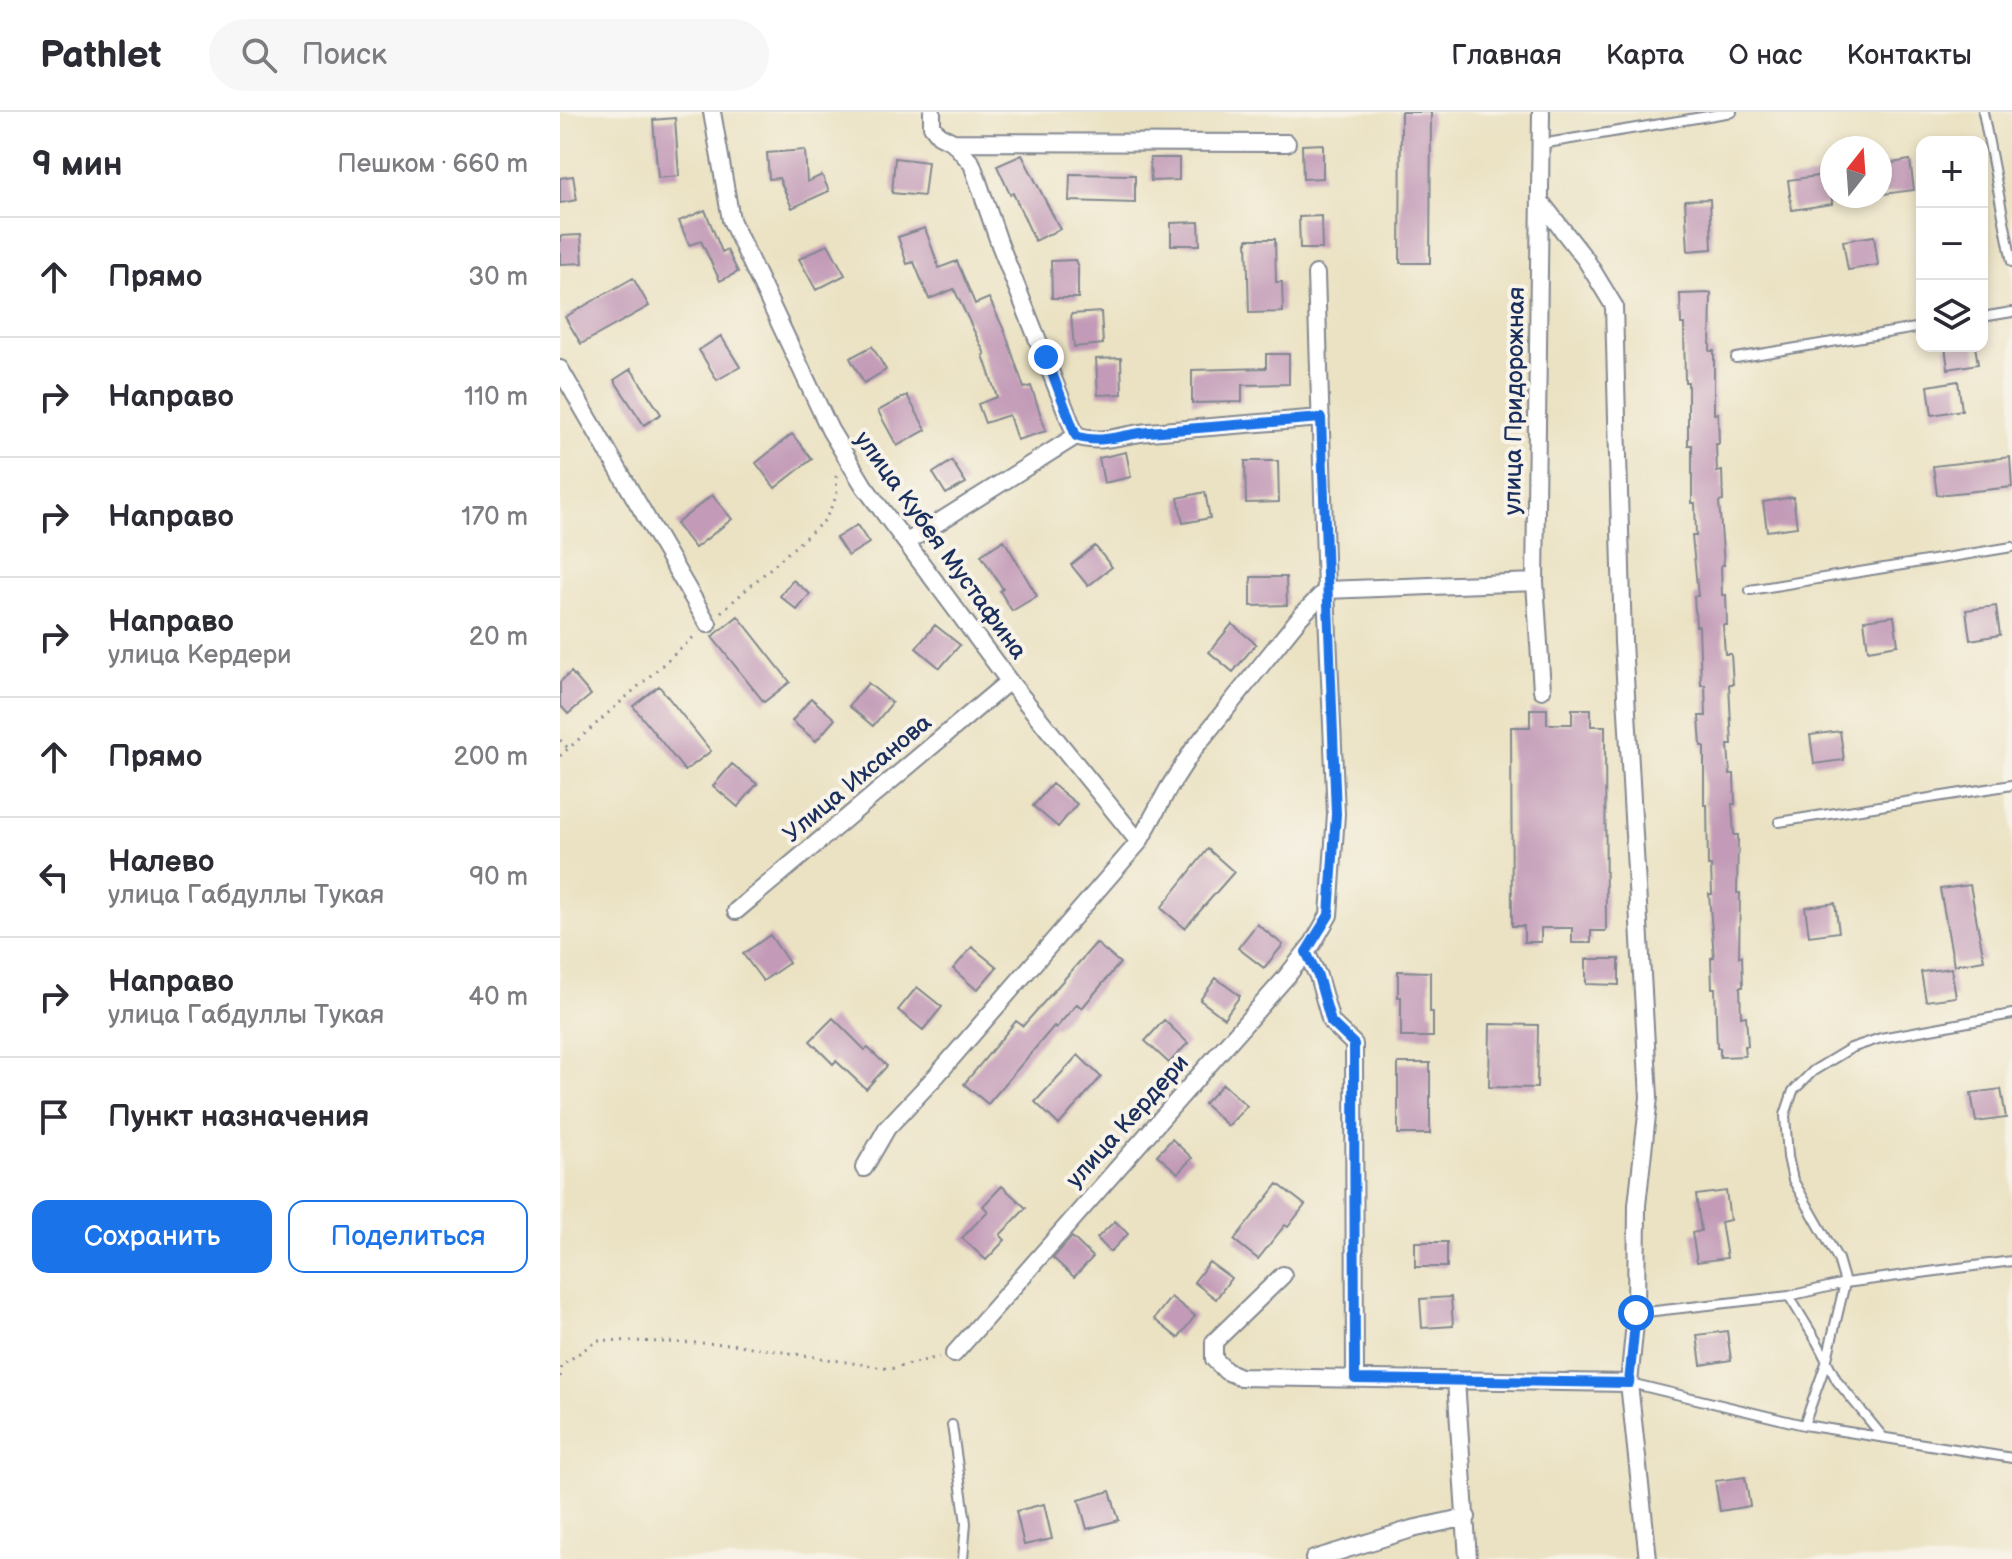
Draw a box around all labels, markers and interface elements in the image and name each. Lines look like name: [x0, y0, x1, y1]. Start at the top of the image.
search box: [209, 19, 769, 91]
text: Pathlet: [40, 33, 161, 78]
icon: search: [237, 33, 281, 77]
text: Поиск: [301, 37, 387, 73]
text: Главная: [1451, 39, 1562, 72]
text: Карта: [1606, 39, 1685, 72]
text: О нас: [1729, 39, 1802, 72]
text: Контакты: [1846, 39, 1972, 72]
north arrow: [1820, 136, 1892, 208]
map controls: [1916, 136, 1988, 352]
button: +: [1916, 136, 1988, 208]
text: 9 мин: [32, 144, 123, 185]
text: Пешком · 660 m: [337, 149, 528, 180]
button: −: [1916, 208, 1988, 280]
icon: ahead: [32, 255, 76, 299]
text: Прямо: [108, 259, 202, 295]
text: 30 m: [468, 262, 528, 293]
button: layers: [1916, 280, 1988, 352]
street label: улица Придорожная: [1498, 287, 1531, 515]
route end: [1028, 339, 1064, 375]
icon: right: [32, 375, 76, 419]
text: Направо: [108, 379, 234, 415]
text: 110 m: [464, 382, 528, 413]
street label: улица Кубея Мустафина: [848, 426, 1033, 665]
icon: right: [32, 495, 76, 539]
text: Направо: [108, 499, 234, 535]
text: 170 m: [461, 502, 528, 533]
text: Направо: [108, 604, 234, 640]
icon: right: [32, 615, 76, 659]
text: 20 m: [469, 622, 528, 653]
text: улица Кердери: [108, 640, 292, 671]
street label: Улица Ихсанова: [777, 708, 937, 849]
icon: ahead: [32, 735, 76, 779]
text: Прямо: [108, 739, 202, 775]
text: 200 m: [454, 742, 528, 773]
text: Налево: [108, 844, 214, 880]
icon: left: [32, 855, 76, 899]
text: 90 m: [469, 862, 528, 893]
text: улица Габдуллы Тукая: [108, 880, 384, 911]
text: Направо: [108, 964, 234, 1000]
icon: right: [32, 975, 76, 1019]
text: 40 m: [468, 982, 528, 1013]
text: улица Габдуллы Тукая: [108, 1000, 384, 1031]
street label: улица Кердери: [1060, 1049, 1195, 1194]
icon: arrive: [32, 1095, 76, 1139]
text: Пункт назначения: [108, 1099, 369, 1135]
button: Сохранить: [32, 1200, 272, 1273]
button: Поделиться: [288, 1200, 528, 1273]
route start: [1618, 1295, 1654, 1331]

